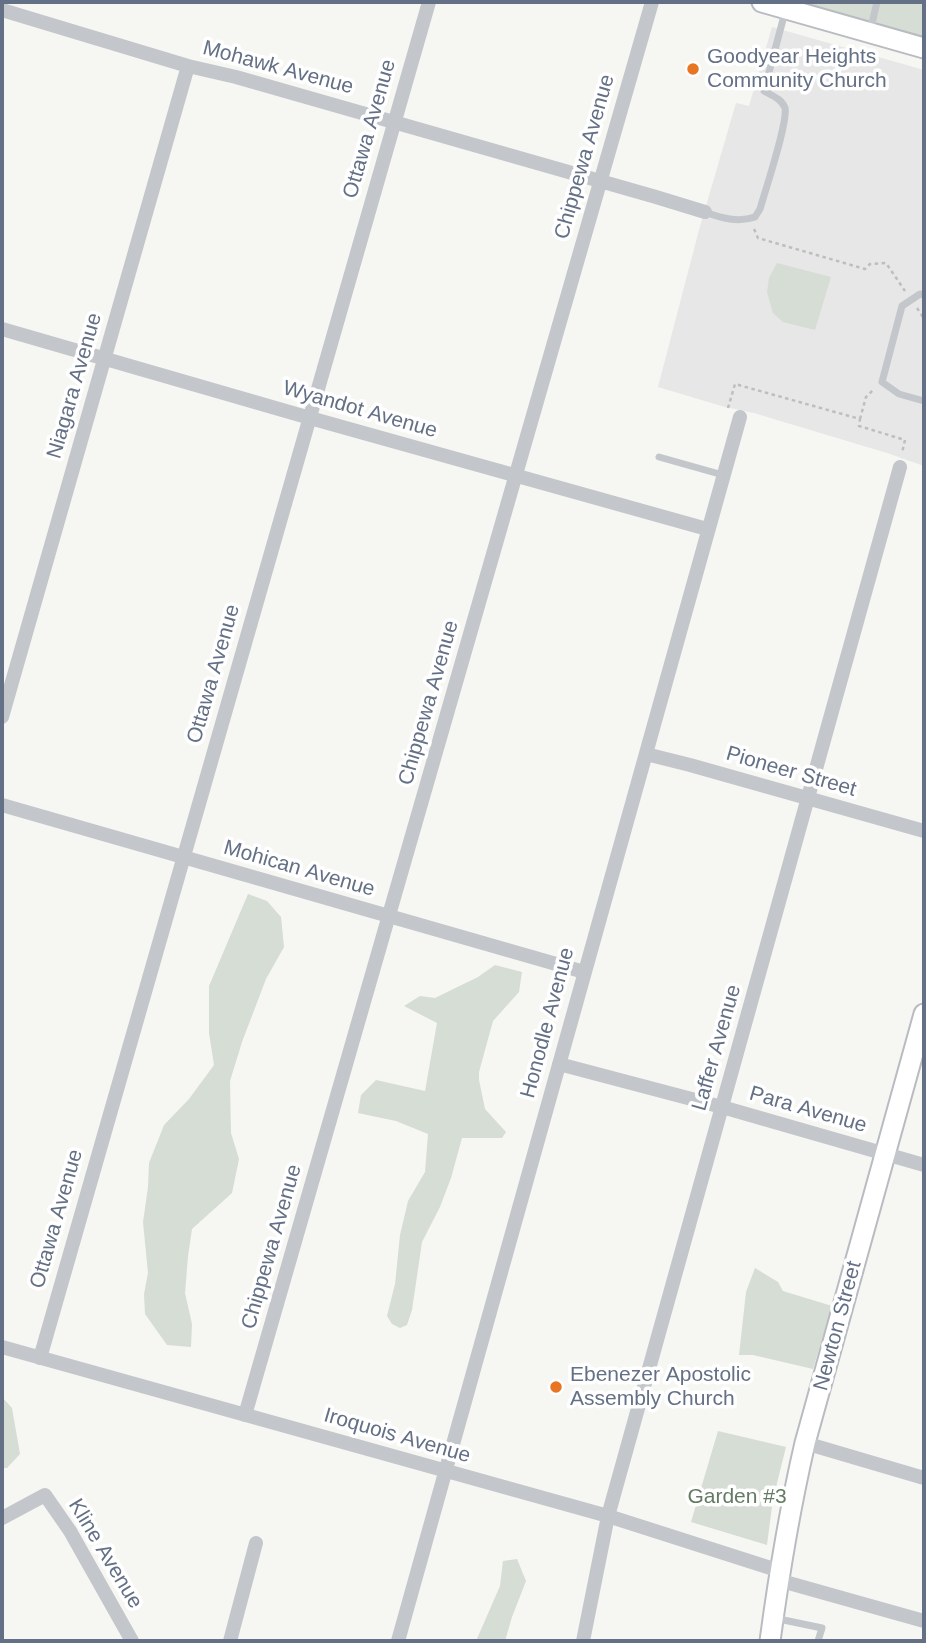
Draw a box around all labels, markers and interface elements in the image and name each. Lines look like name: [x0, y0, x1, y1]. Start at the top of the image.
street label: Mohawk Avenue: [200, 36, 356, 100]
place label: Goodyear Heights Community Church: [707, 44, 887, 94]
street label: Ottawa Avenue: [338, 57, 402, 201]
marker: Goodyear Heights Community Church: [685, 61, 701, 77]
street label: Chippewa Avenue: [549, 72, 621, 242]
street label: Niagara Avenue: [42, 310, 108, 462]
street label: Wyandot Avenue: [280, 376, 440, 444]
street label: Ottawa Avenue: [182, 602, 246, 746]
street label: Chippewa Avenue: [393, 618, 465, 788]
street label: Pioneer Street: [723, 741, 859, 803]
street label: Mohican Avenue: [221, 835, 377, 903]
street label: Honodle Avenue: [516, 945, 580, 1101]
street label: Laffer Avenue: [687, 982, 747, 1114]
street label: Para Avenue: [746, 1081, 870, 1139]
street label: Ottawa Avenue: [25, 1147, 89, 1291]
street label: Chippewa Avenue: [236, 1162, 308, 1332]
street label: Newton Street: [809, 1258, 867, 1394]
place label: Ebenezer Apostolic Assembly Church: [570, 1362, 751, 1412]
marker: Ebenezer Apostolic Assembly Church: [548, 1379, 564, 1395]
street label: Iroquois Avenue: [321, 1403, 473, 1469]
park label: Garden #3: [687, 1484, 787, 1510]
street label: Kline Avenue: [62, 1495, 148, 1613]

